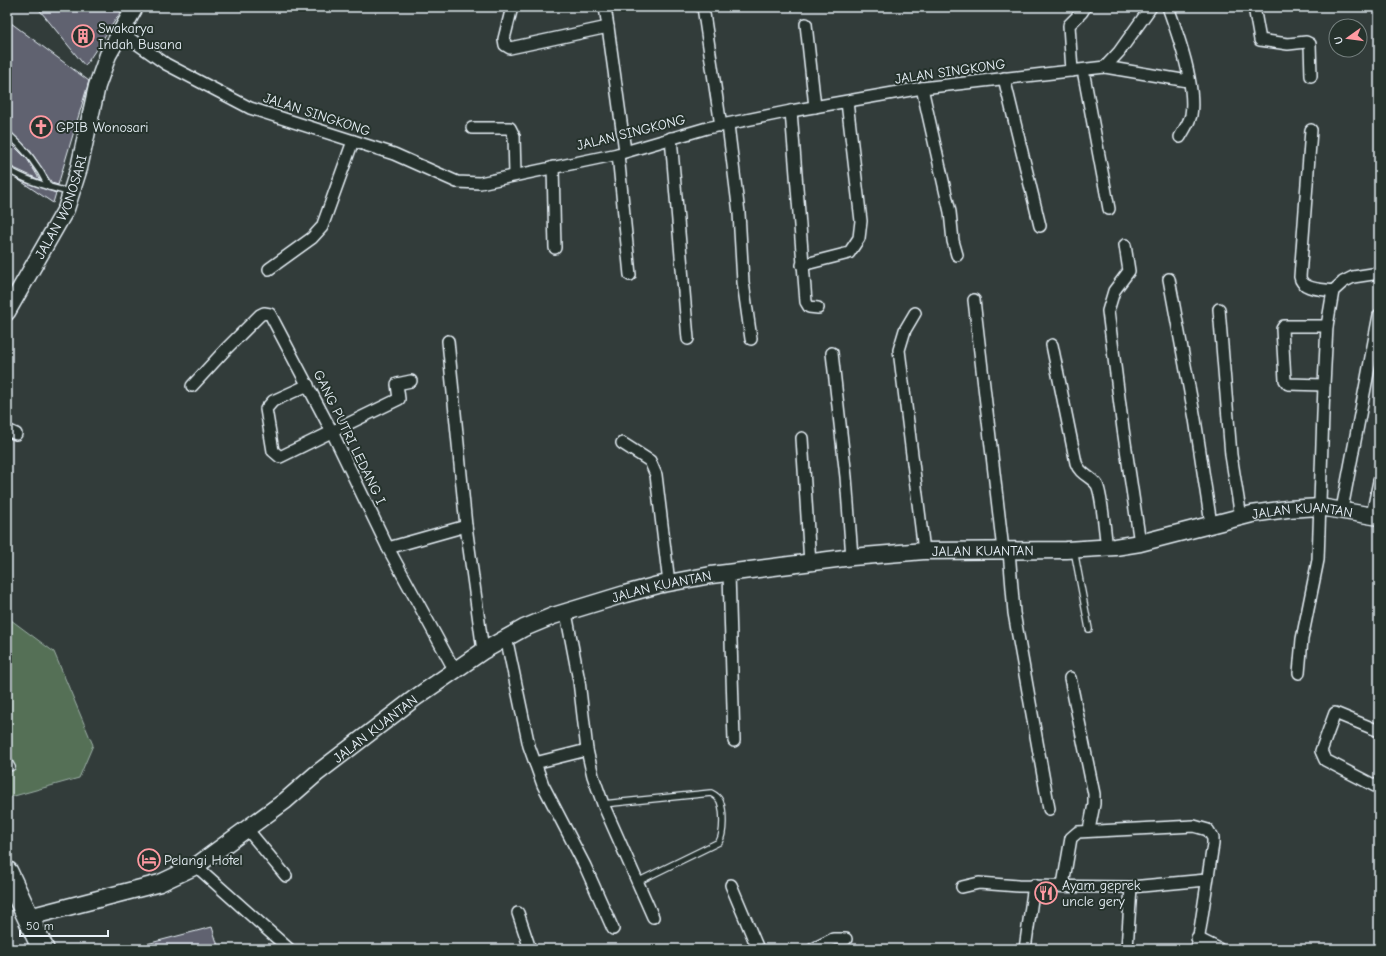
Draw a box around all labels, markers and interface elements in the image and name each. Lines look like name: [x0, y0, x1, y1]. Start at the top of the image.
north arrow: [1328, 18, 1368, 58]
place label: Swakarya Indah Busana: [98, 20, 182, 53]
building icon: Swakarya Indah Busana: [70, 23, 96, 49]
text: U: [1332, 35, 1346, 45]
street label: JALAN SINGKONG: [894, 55, 1006, 88]
street label: JALAN SINGKONG: [261, 89, 373, 140]
street label: JALAN SINGKONG: [575, 111, 687, 154]
church icon: GPIB Wonosari: [28, 114, 54, 140]
place label: GPIB Wonosari: [56, 119, 148, 136]
street label: JALAN WONOSARI: [31, 153, 91, 262]
street label: GANG PUTRI LEDANG I: [310, 367, 389, 507]
street label: JALAN KUANTAN: [1251, 499, 1354, 523]
street label: JALAN KUANTAN: [932, 542, 1034, 560]
street label: JALAN KUANTAN: [610, 567, 713, 607]
street label: JALAN KUANTAN: [330, 691, 421, 767]
hotel icon: Pelangi Hotel: [136, 847, 162, 873]
place label: Pelangi Hotel: [164, 852, 243, 869]
place label: Ayam geprek uncle gery: [1062, 877, 1141, 910]
restaurant icon: Ayam geprek uncle gery: [1033, 880, 1059, 906]
scale bar: [20, 912, 108, 938]
text: 50 m: [26, 919, 54, 933]

